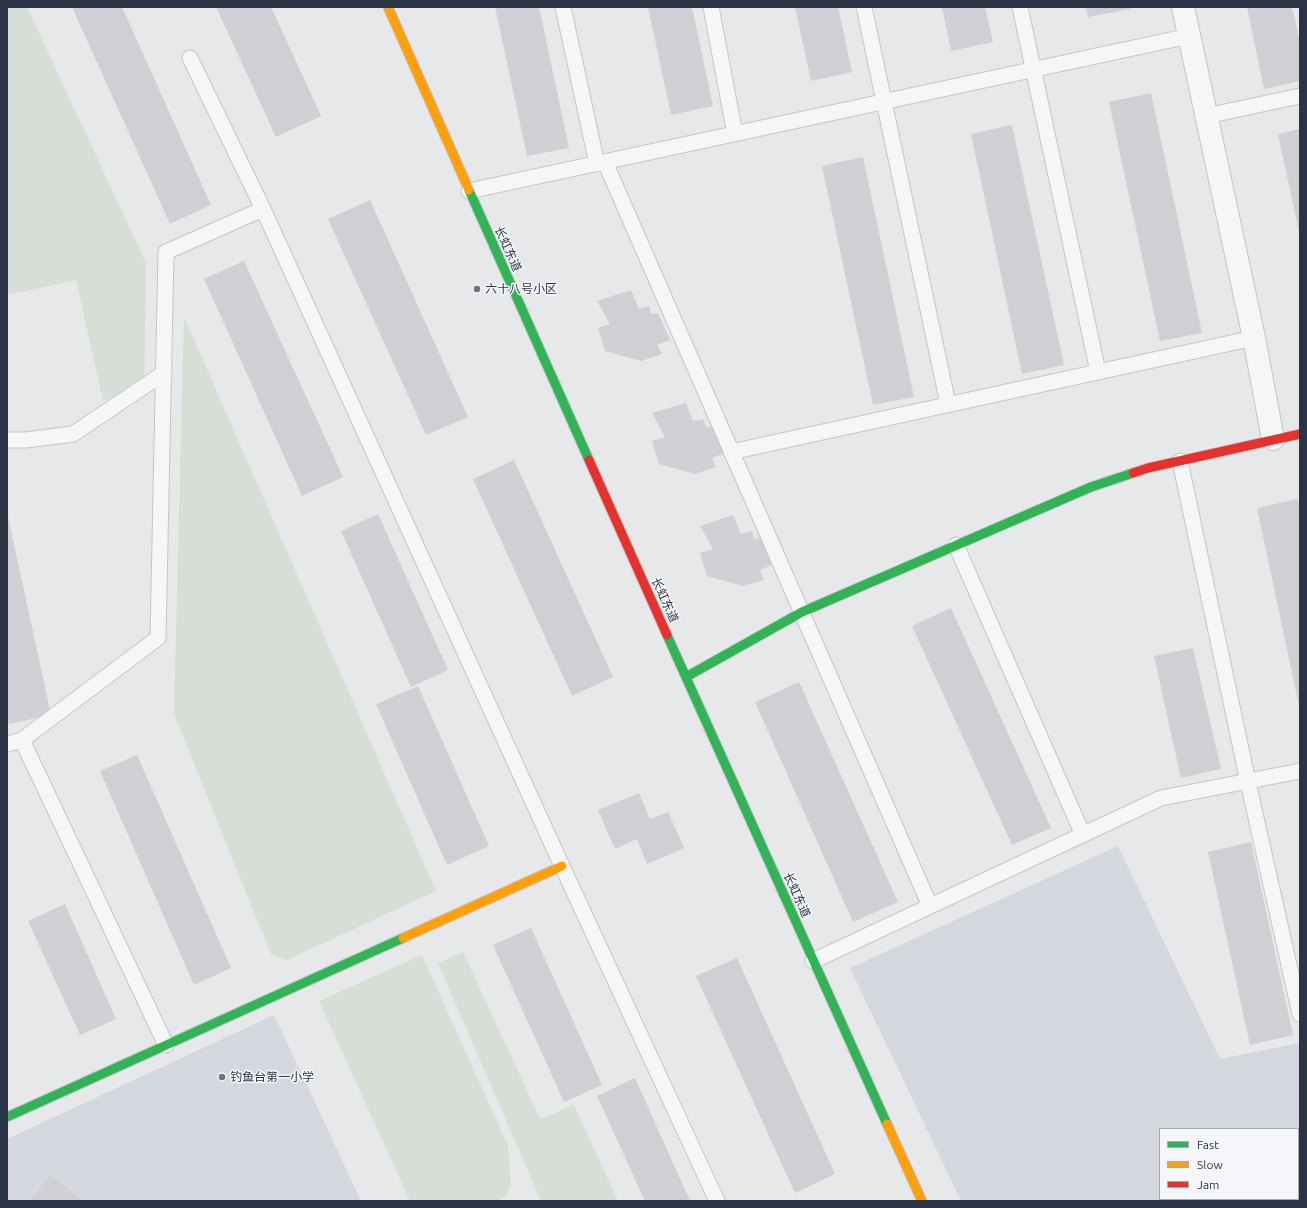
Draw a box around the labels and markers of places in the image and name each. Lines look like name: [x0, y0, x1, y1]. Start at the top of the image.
place label: 六十八号小区: [485, 282, 557, 296]
marker: 六十八号小区: [472, 284, 482, 294]
place label: 钓鱼台第一小学: [230, 1070, 314, 1084]
marker: 钓鱼台第一小学: [217, 1072, 227, 1082]

